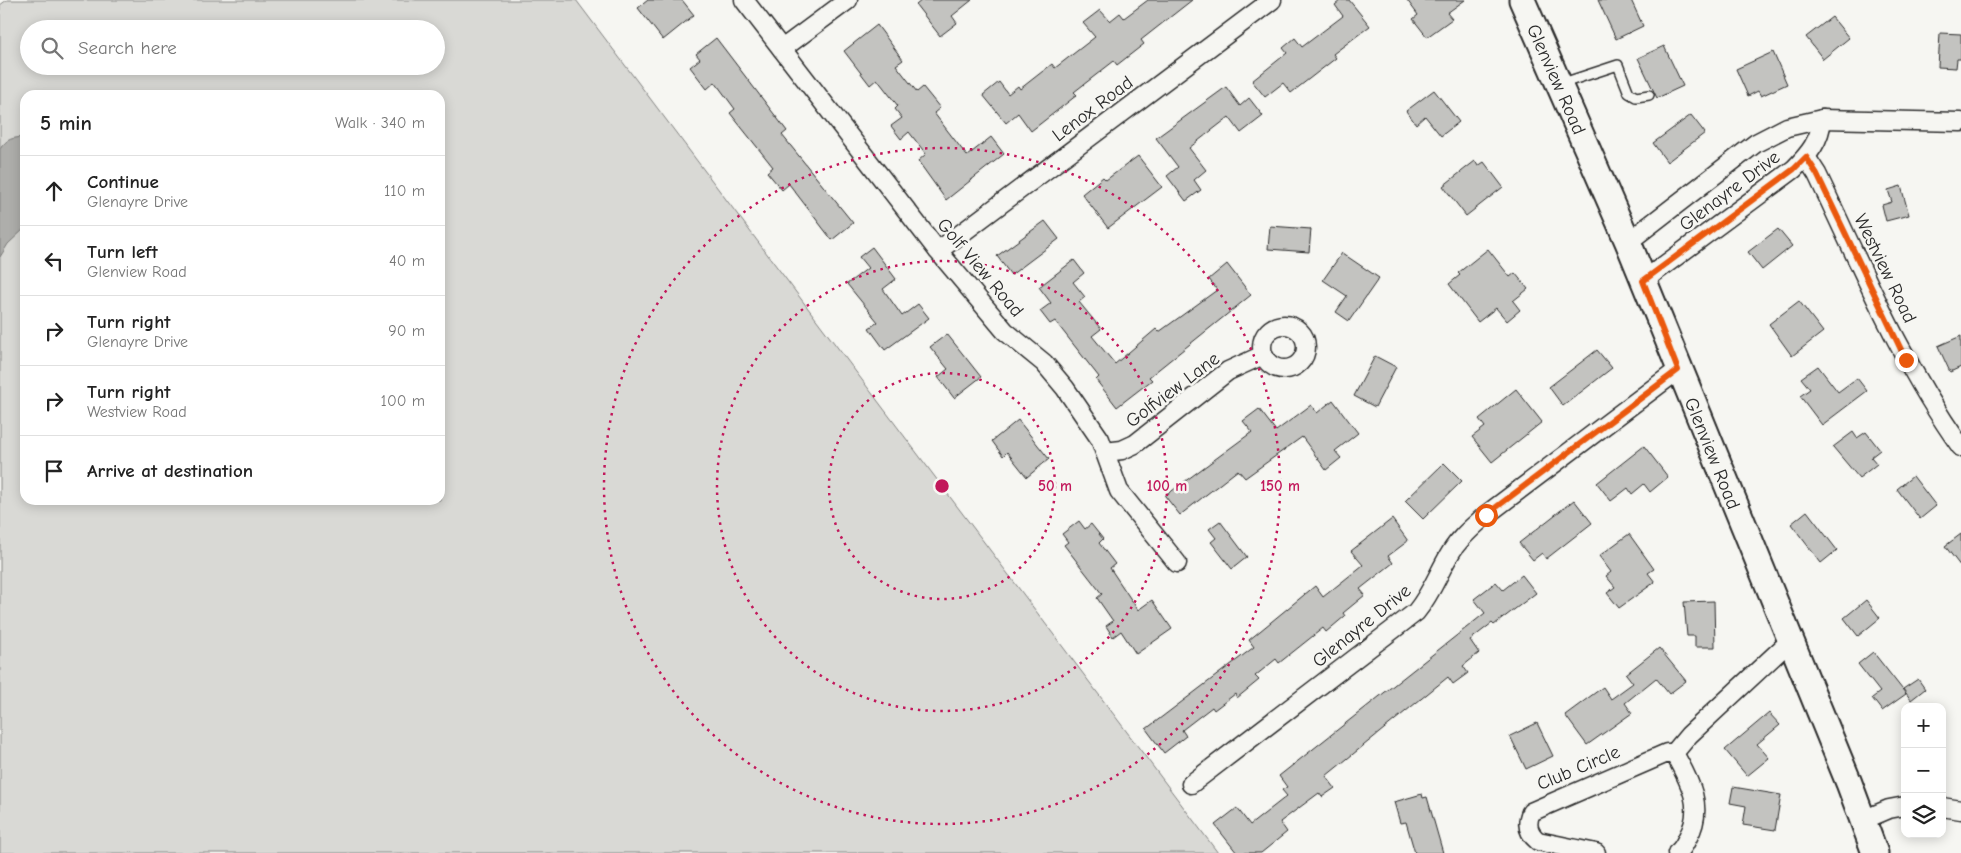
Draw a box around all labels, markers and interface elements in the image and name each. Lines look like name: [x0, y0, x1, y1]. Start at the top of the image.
search box: [20, 20, 445, 75]
street label: Glenview Road: [1522, 21, 1590, 138]
icon: search: [38, 34, 66, 62]
text: Search here: [78, 37, 177, 59]
street label: Lenox Road: [1048, 71, 1137, 146]
text: 5 min: [40, 111, 92, 135]
text: Walk · 340 m: [335, 114, 425, 132]
street label: Glenayre Drive: [1675, 146, 1784, 236]
text: Continue: [87, 171, 159, 193]
icon: ahead: [40, 177, 68, 205]
text: 110 m: [384, 182, 425, 200]
text: Glenayre Drive: [87, 193, 188, 211]
street label: Westview Road: [1849, 210, 1921, 327]
street label: Golf View Road: [933, 214, 1028, 322]
text: Turn left: [87, 241, 158, 263]
icon: left: [40, 247, 68, 275]
text: 40 m: [389, 252, 425, 270]
text: Glenview Road: [87, 263, 187, 281]
text: Turn right: [87, 311, 171, 333]
icon: right: [40, 317, 68, 345]
text: 90 m: [388, 322, 425, 340]
text: Glenayre Drive: [87, 333, 188, 351]
street label: Golfview Lane: [1121, 347, 1224, 432]
route end: [1895, 349, 1918, 372]
text: Turn right: [87, 381, 171, 403]
icon: right: [40, 387, 68, 415]
text: 100 m: [381, 392, 425, 410]
street label: Glenview Road: [1680, 394, 1744, 512]
text: Westview Road: [87, 403, 187, 421]
icon: arrive: [40, 457, 68, 485]
text: Arrive at destination: [87, 460, 253, 482]
centre of rings: [933, 477, 951, 495]
text: 50 m: [1038, 477, 1072, 495]
text: 100 m: [1147, 477, 1187, 495]
text: 150 m: [1260, 477, 1300, 495]
route start: [1475, 504, 1498, 527]
street label: Glenayre Drive: [1308, 579, 1415, 672]
map controls: [1901, 703, 1946, 838]
button: +: [1901, 703, 1946, 748]
street label: Club Circle: [1534, 741, 1623, 795]
button: −: [1901, 748, 1946, 793]
button: layers: [1901, 793, 1946, 838]

